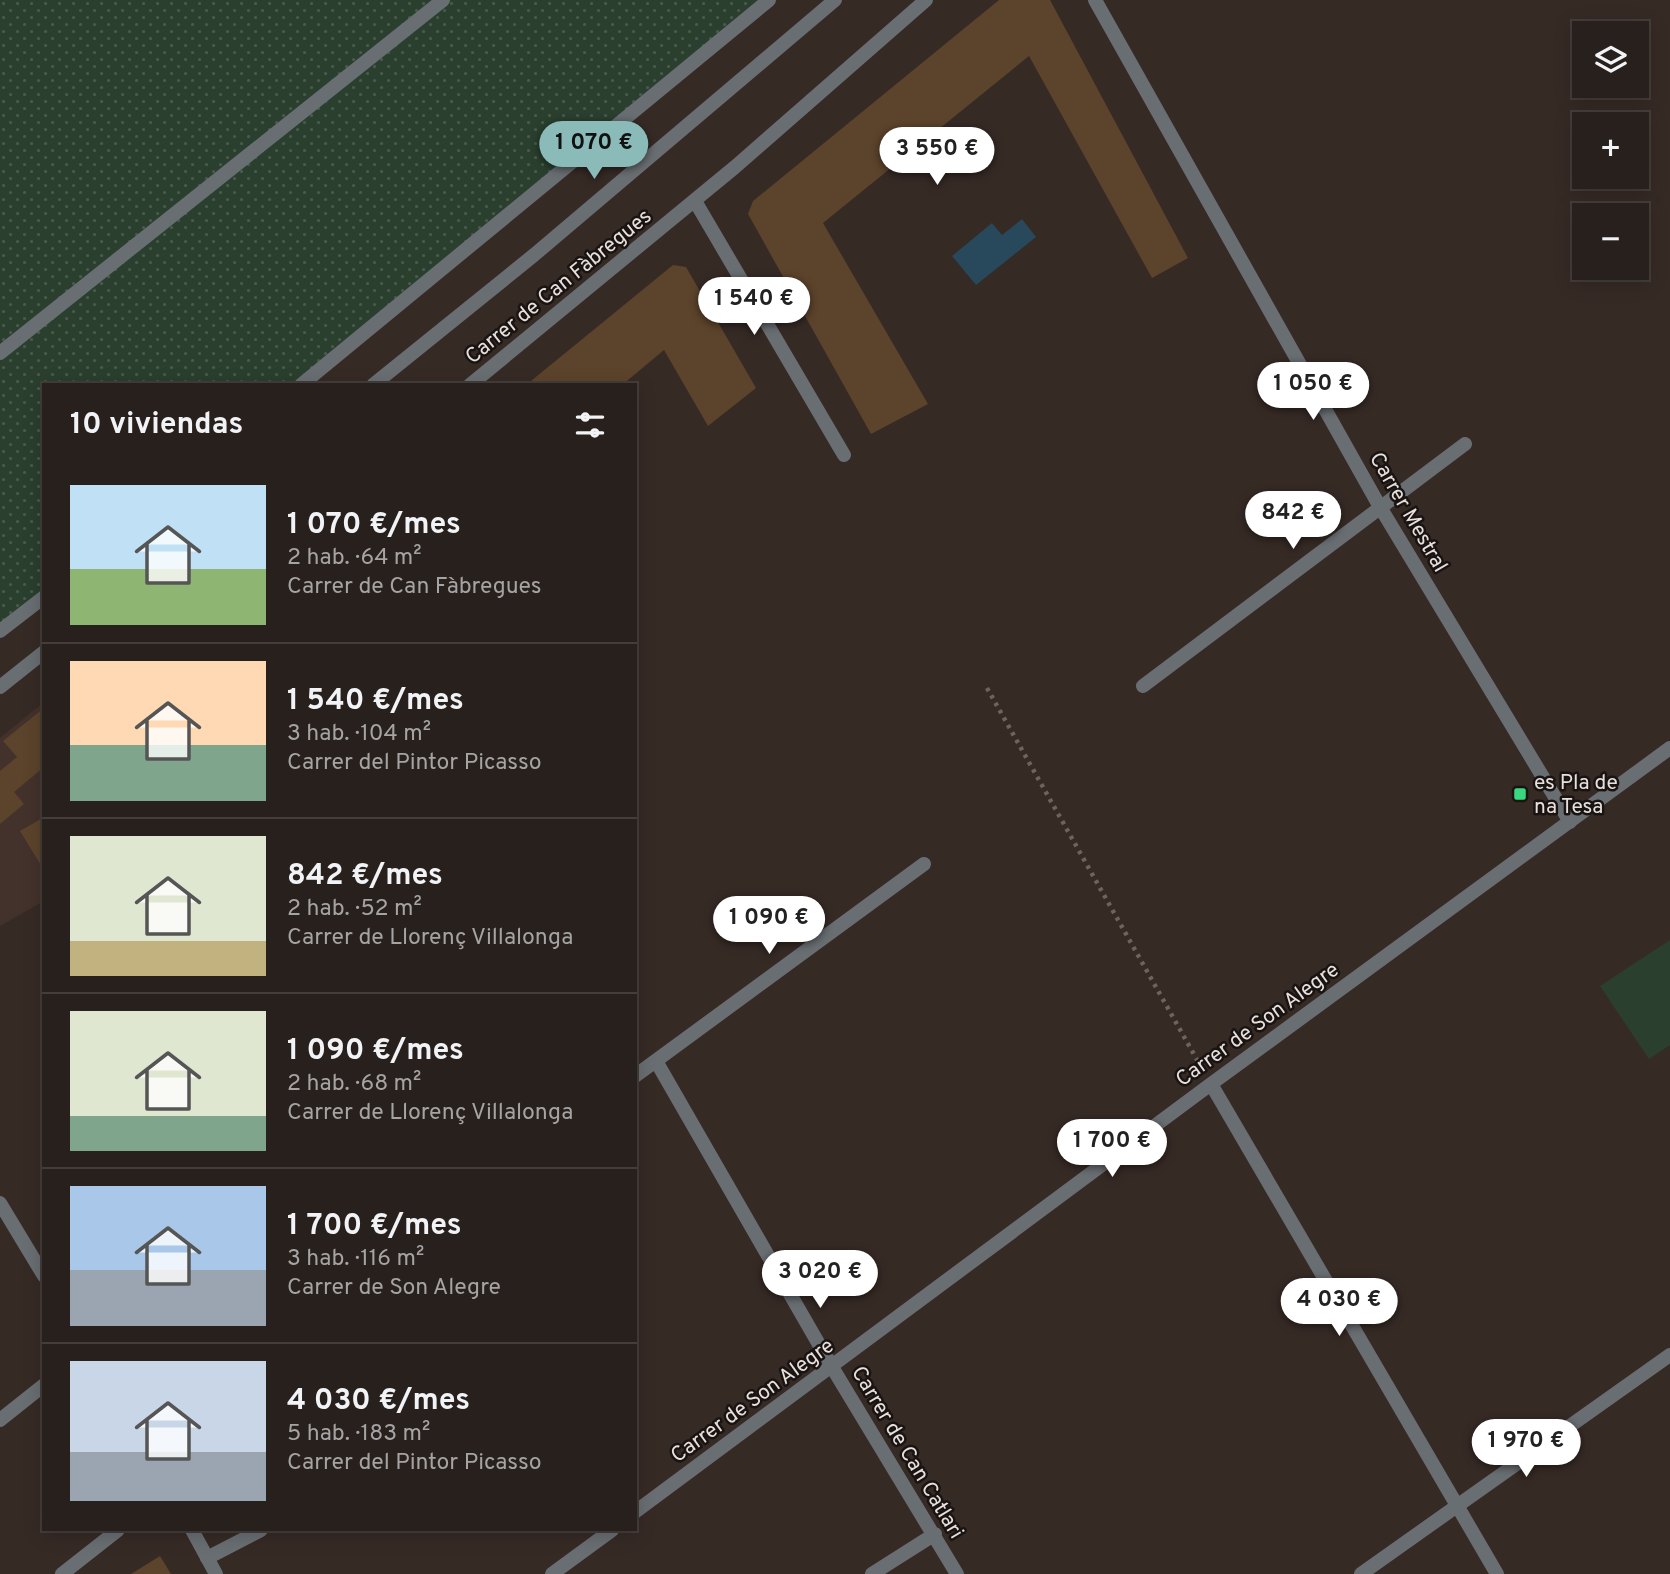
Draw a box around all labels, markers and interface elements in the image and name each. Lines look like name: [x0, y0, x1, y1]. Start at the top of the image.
map controls: [1572, 21, 1649, 280]
button: layers: [1572, 21, 1649, 98]
button: +: [1572, 112, 1649, 189]
pin: 1 070 €: [529, 122, 659, 181]
pin: 3 550 €: [872, 128, 1002, 187]
text: 1 070 €: [555, 129, 633, 158]
text: 3 550 €: [895, 135, 979, 164]
button: −: [1572, 203, 1649, 280]
street label: Carrer de Can Fàbregues: [460, 204, 658, 371]
pin: 1 540 €: [689, 278, 819, 337]
text: 1 540 €: [714, 285, 794, 314]
pin: 1 050 €: [1248, 362, 1378, 422]
text: 1 050 €: [1273, 370, 1353, 399]
icon: filters: [571, 406, 609, 444]
text: 10 viviendas: [70, 407, 243, 444]
street label: Carrer Mestral: [1362, 448, 1453, 578]
pin: 842 €: [1244, 491, 1342, 551]
text: 842 €: [1261, 499, 1325, 528]
text: 1 070 €/mes: [287, 507, 461, 544]
icon: home: [126, 513, 210, 597]
text: 2 hab. · 64 m²: [287, 544, 422, 573]
text: Carrer de Can Fàbregues: [287, 573, 541, 602]
text: 1 540 €/mes: [287, 683, 464, 720]
icon: home: [126, 689, 210, 773]
text: 3 hab. · 104 m²: [287, 720, 431, 749]
text: Carrer del Pintor Picasso: [287, 749, 542, 778]
place label: es Pla de na Tesa: [1534, 770, 1618, 821]
marker: es Pla de na Tesa: [1512, 786, 1528, 802]
text: 842 €/mes: [287, 858, 443, 895]
icon: home: [126, 864, 210, 948]
text: 2 hab. · 52 m²: [287, 895, 422, 924]
pin: 1 090 €: [704, 897, 834, 956]
text: 1 090 €: [729, 904, 809, 933]
text: Carrer de Llorenç Villalonga: [287, 924, 573, 953]
street label: Carrer de Son Alegre: [1171, 957, 1345, 1094]
text: 1 090 €/mes: [287, 1033, 464, 1070]
icon: home: [126, 1039, 210, 1123]
text: 2 hab. · 68 m²: [287, 1070, 421, 1099]
text: Carrer de Llorenç Villalonga: [287, 1099, 573, 1128]
pin: 1 700 €: [1047, 1120, 1177, 1179]
text: 1 700 €: [1073, 1127, 1151, 1156]
text: 1 700 €/mes: [287, 1208, 462, 1245]
icon: home: [126, 1214, 210, 1298]
text: 3 hab. · 116 m²: [287, 1245, 424, 1274]
pin: 3 020 €: [755, 1250, 885, 1310]
text: 3 020 €: [778, 1258, 862, 1287]
text: Carrer de Son Alegre: [287, 1274, 501, 1303]
pin: 4 030 €: [1274, 1278, 1404, 1338]
text: 4 030 €: [1297, 1286, 1381, 1315]
street label: Carrer de Son Alegre: [666, 1333, 840, 1470]
street label: Carrer de Can Catlari: [844, 1361, 969, 1544]
text: 4 030 €/mes: [287, 1383, 470, 1420]
icon: home: [126, 1389, 210, 1473]
text: 5 hab. · 183 m²: [287, 1420, 430, 1449]
pin: 1 970 €: [1461, 1420, 1591, 1479]
text: 1 970 €: [1488, 1427, 1564, 1456]
text: Carrer del Pintor Picasso: [287, 1449, 542, 1478]

